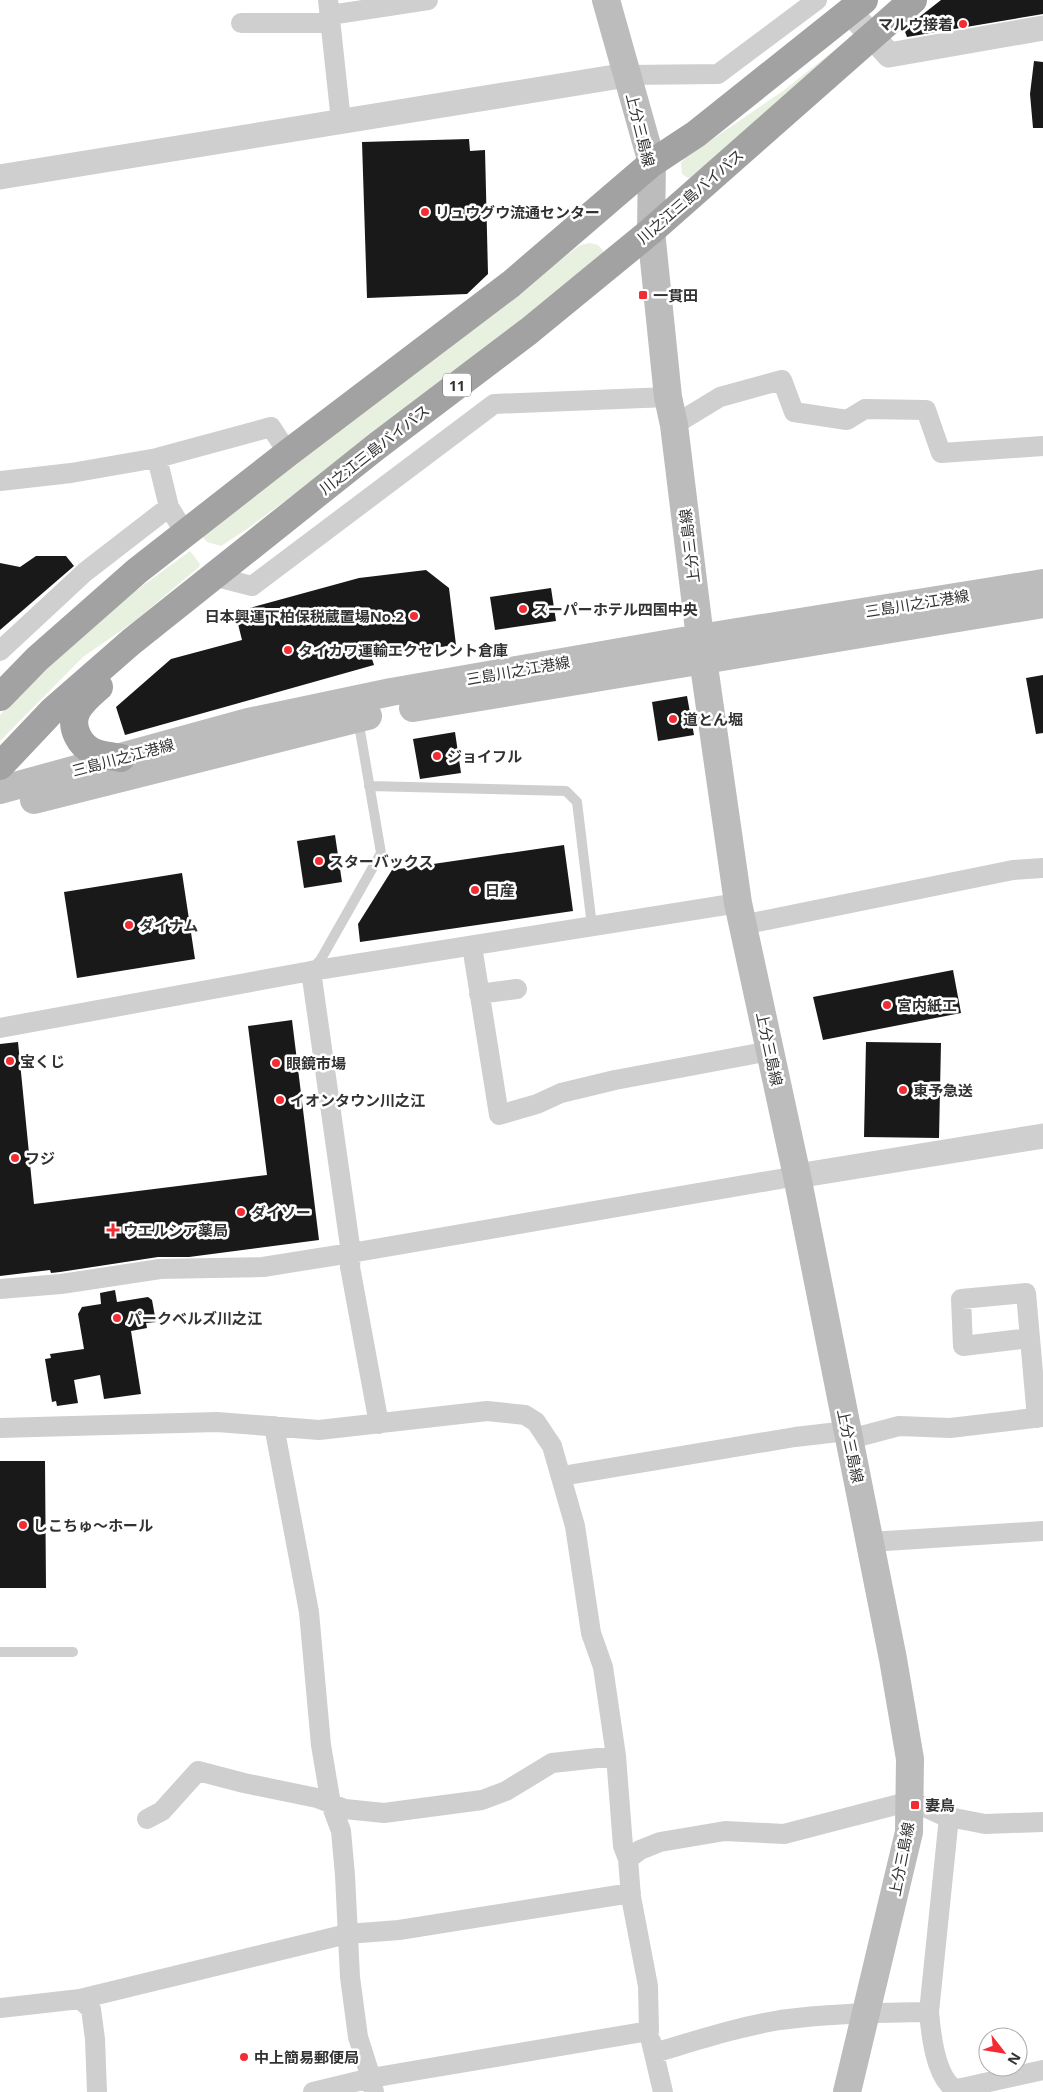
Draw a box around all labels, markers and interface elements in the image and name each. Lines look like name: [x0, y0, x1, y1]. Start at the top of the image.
place label: マルウ接着: [878, 14, 953, 34]
marker: マルウ接着: [957, 18, 969, 30]
street label: 上分三島線: [622, 91, 660, 169]
street label: 川之江三島バイパス: [633, 144, 747, 248]
place label: リュウグウ流通センター: [435, 202, 600, 222]
marker: リュウグウ流通センター: [419, 206, 431, 218]
place label: 一貫田: [653, 285, 698, 305]
marker: 一貫田: [637, 289, 649, 301]
road number: 11: [443, 374, 471, 396]
street label: 川之江三島バイパス: [315, 400, 433, 498]
street label: 上分三島線: [675, 508, 703, 584]
street label: 三島川之江港線: [864, 585, 970, 621]
place label: スーパーホテル四国中央: [533, 599, 698, 619]
marker: スーパーホテル四国中央: [517, 603, 529, 615]
place label: 日本興運下柏保税蔵置場No.2: [205, 606, 404, 626]
marker: 日本興運下柏保税蔵置場No.2: [408, 610, 420, 622]
place label: タイカワ運輸エクセレント倉庫: [298, 640, 508, 660]
marker: タイカワ運輸エクセレント倉庫: [282, 644, 294, 656]
street label: 三島川之江港線: [465, 651, 571, 689]
place label: 道とん堀: [683, 709, 743, 729]
marker: 道とん堀: [667, 713, 679, 725]
street label: 三島川之江港線: [70, 734, 176, 780]
place label: ジョイフル: [447, 746, 522, 766]
marker: ジョイフル: [431, 750, 443, 762]
place label: スターバックス: [329, 851, 433, 871]
marker: スターバックス: [313, 855, 325, 867]
place label: 日産: [485, 880, 515, 900]
marker: 日産: [469, 884, 481, 896]
place label: ダイナム: [139, 915, 198, 935]
marker: ダイナム: [123, 919, 135, 931]
place label: 宮内紙工: [897, 995, 957, 1015]
marker: 宮内紙工: [881, 999, 893, 1011]
street label: 上分三島線: [752, 1010, 788, 1088]
place label: 宝くじ: [20, 1051, 65, 1071]
place label: 眼鏡市場: [286, 1053, 346, 1073]
marker: 宝くじ: [4, 1055, 16, 1067]
marker: 眼鏡市場: [270, 1057, 282, 1069]
place label: 東予急送: [913, 1080, 973, 1100]
marker: 東予急送: [897, 1084, 909, 1096]
place label: イオンタウン川之江: [290, 1090, 425, 1110]
marker: イオンタウン川之江: [274, 1094, 286, 1106]
place label: フジ: [25, 1148, 55, 1168]
marker: フジ: [9, 1152, 21, 1164]
place label: ダイソー: [251, 1202, 311, 1222]
marker: ダイソー: [235, 1206, 247, 1218]
place label: ウエルシア薬局: [123, 1220, 228, 1240]
marker: ウエルシア薬局: [107, 1224, 119, 1236]
place label: パークベルズ川之江: [127, 1308, 262, 1328]
marker: パークベルズ川之江: [111, 1312, 123, 1324]
street label: 上分三島線: [833, 1407, 869, 1485]
place label: しこちゅ～ホール: [33, 1515, 153, 1535]
marker: しこちゅ～ホール: [17, 1519, 29, 1531]
place label: 妻鳥: [925, 1795, 955, 1815]
marker: 妻鳥: [909, 1799, 921, 1811]
street label: 上分三島線: [884, 1820, 918, 1898]
north arrow: [978, 2027, 1028, 2077]
place label: 中上簡易郵便局: [254, 2047, 359, 2067]
text: N: [1003, 2049, 1026, 2069]
marker: 中上簡易郵便局: [238, 2051, 250, 2063]

